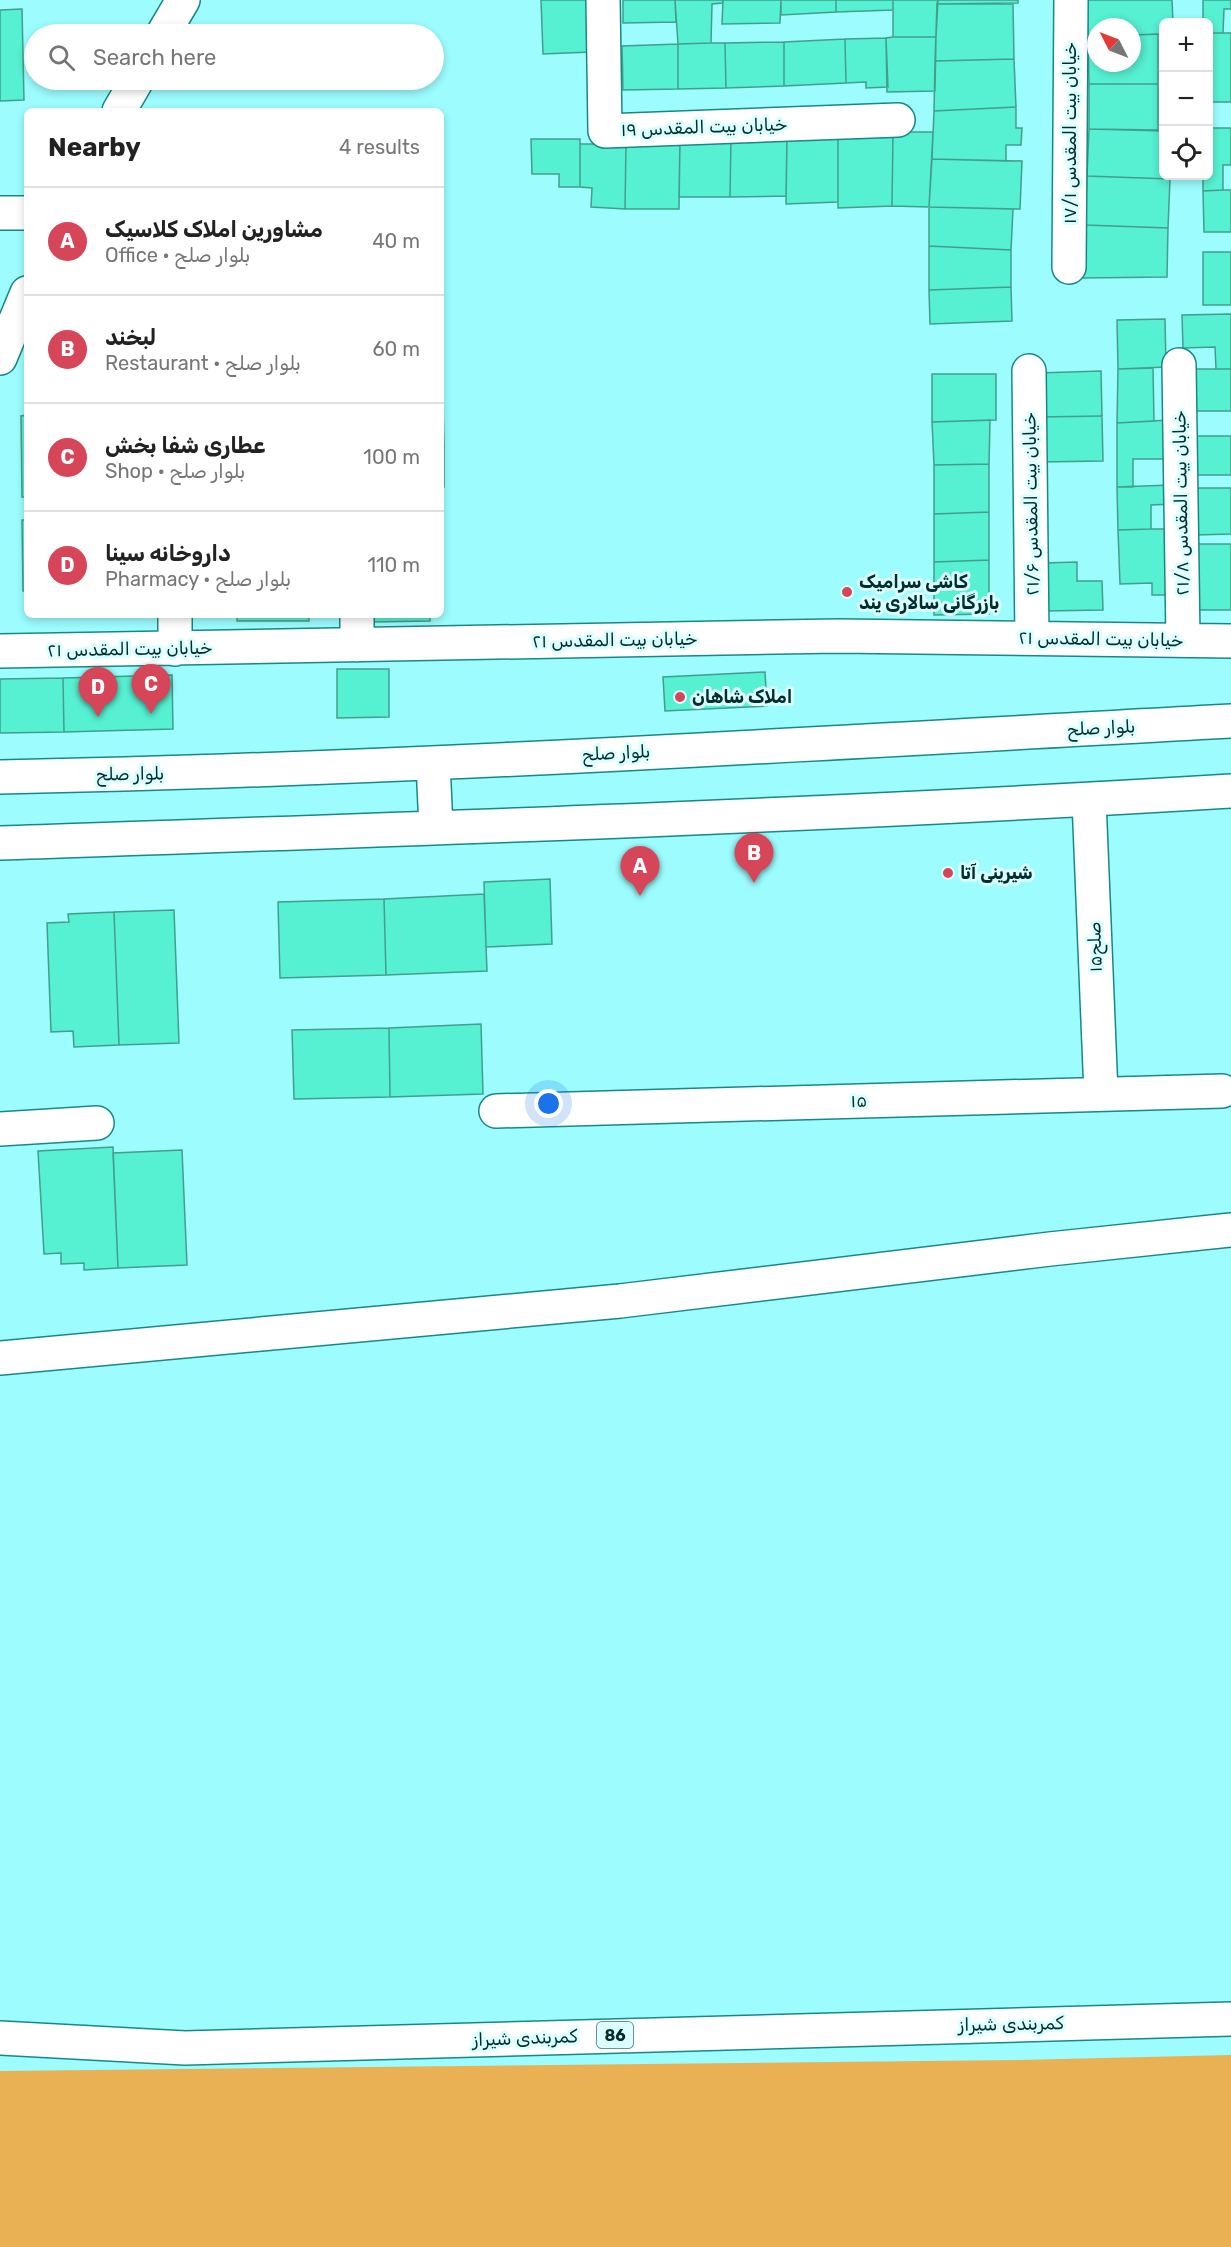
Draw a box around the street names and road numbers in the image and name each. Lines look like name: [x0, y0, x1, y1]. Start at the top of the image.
street label: خیابان بیت المقدس ۱۷/۱: [1059, 42, 1081, 224]
street label: خیابان بیت المقدس ۱۹: [620, 113, 788, 141]
street label: خیابان بیت المقدس ۲۱/۸: [1168, 410, 1194, 596]
street label: خیابان بیت المقدس ۲۱/۶: [1018, 412, 1044, 596]
street label: خیابان بیت المقدس ۲۱: [1018, 627, 1184, 651]
street label: خیابان بیت المقدس ۲۱: [532, 628, 698, 652]
street label: خیابان بیت المقدس ۲۱: [47, 637, 213, 661]
street label: بلوار صلح: [1066, 715, 1136, 743]
street label: بلوار صلح: [581, 740, 651, 768]
street label: بلوار صلح: [96, 762, 164, 788]
street label: صلح۱۵: [1083, 921, 1109, 973]
street label: ۱۵: [850, 1090, 868, 1112]
street label: کمربندی شیراز: [957, 2012, 1064, 2036]
road number: 86: [597, 2022, 633, 2048]
street label: کمربندی شیراز: [471, 2025, 578, 2051]

